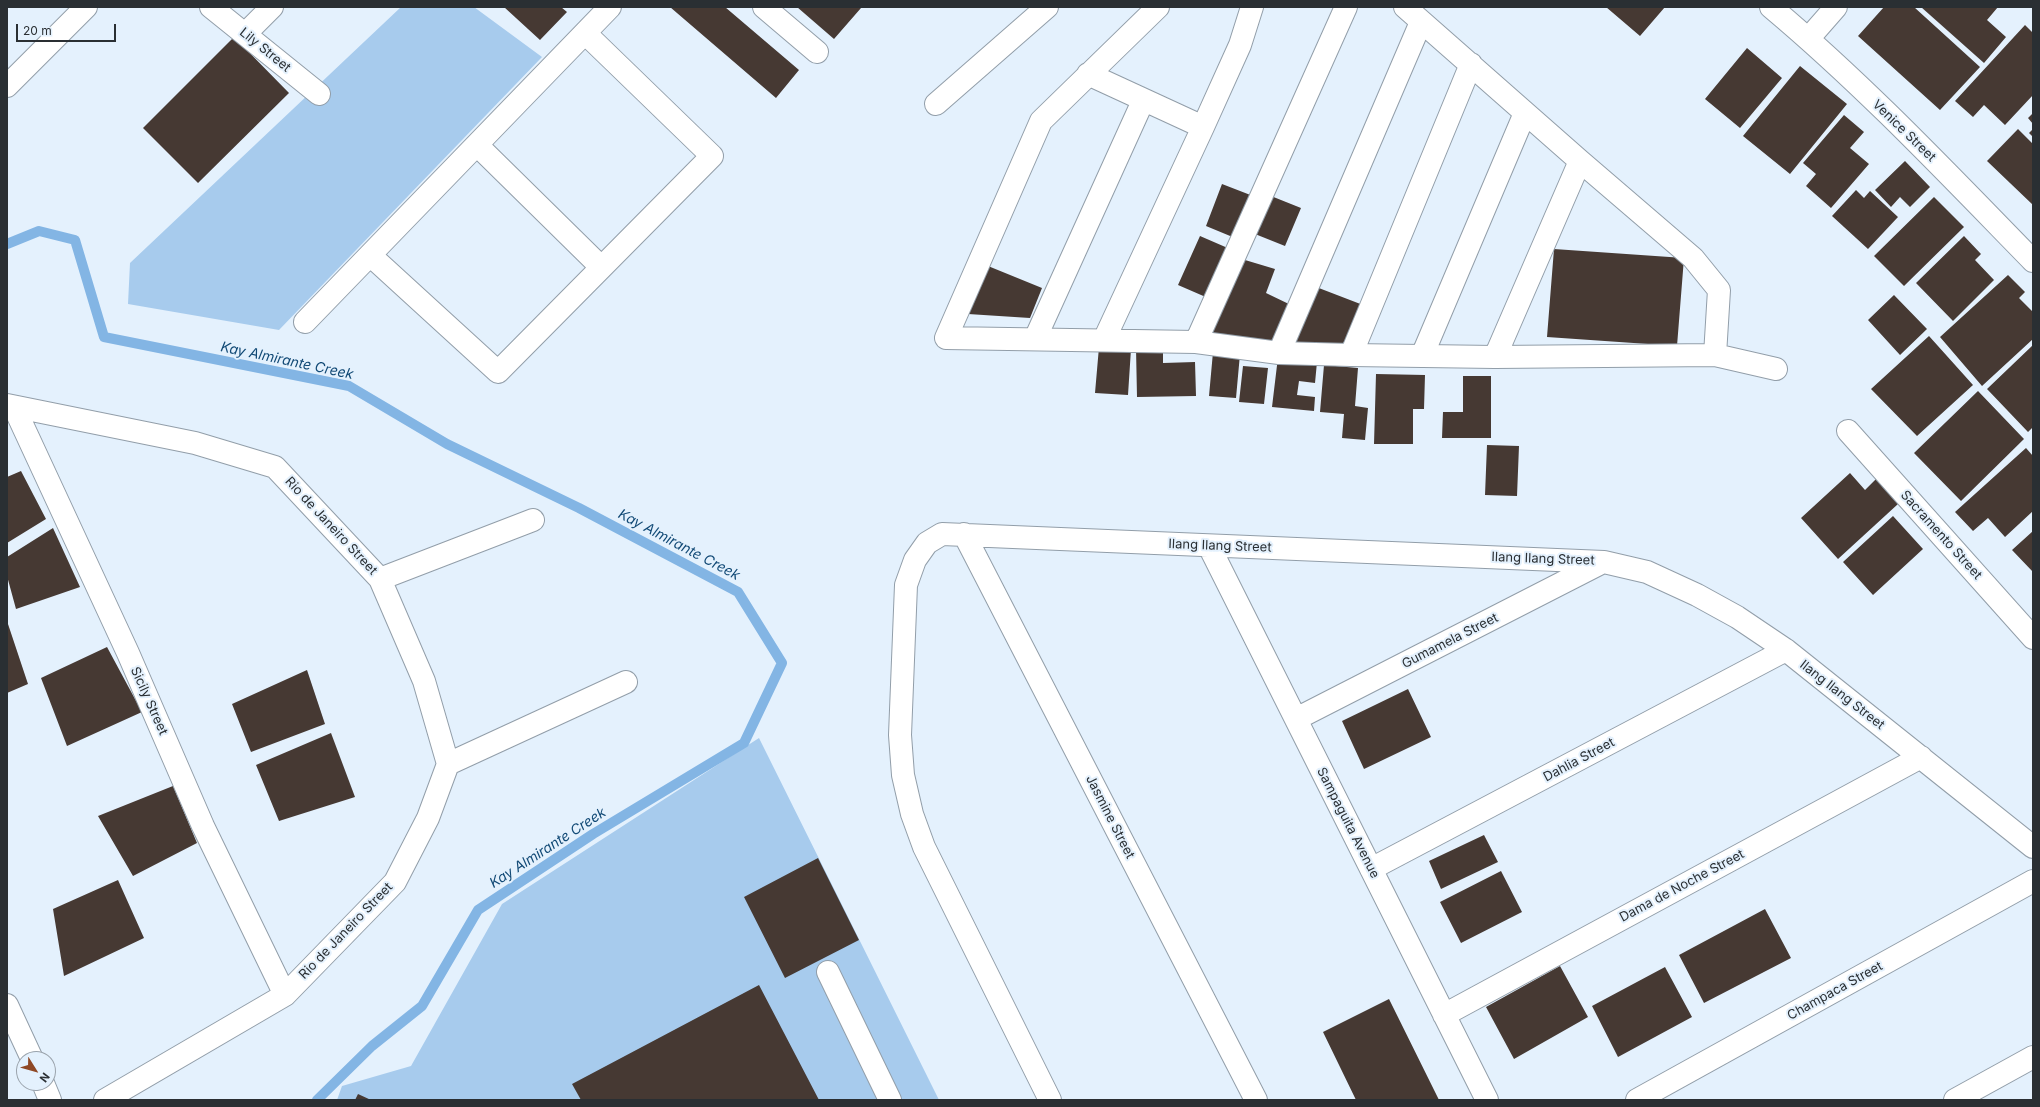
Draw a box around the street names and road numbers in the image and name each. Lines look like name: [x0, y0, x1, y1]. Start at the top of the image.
street label: Lily Street: [236, 25, 294, 75]
street label: Venice Street: [1869, 97, 1939, 165]
street label: Rio de Janeiro Street: [282, 474, 380, 578]
street label: Sacramento Street: [1897, 487, 1985, 583]
street label: Ilang Ilang Street: [1168, 536, 1272, 556]
street label: Ilang Ilang Street: [1491, 549, 1595, 569]
street label: Gumamela Street: [1399, 610, 1501, 672]
street label: Ilang Ilang Street: [1797, 657, 1887, 733]
street label: Sicily Street: [127, 665, 171, 737]
street label: Dahlia Street: [1541, 735, 1617, 785]
street label: Sampaguita Avenue: [1313, 765, 1383, 881]
street label: Jasmine Street: [1082, 773, 1138, 861]
street label: Dama de Noche Street: [1617, 847, 1747, 925]
street label: Rio de Janeiro Street: [296, 880, 396, 982]
street label: Champaca Street: [1785, 958, 1885, 1024]

